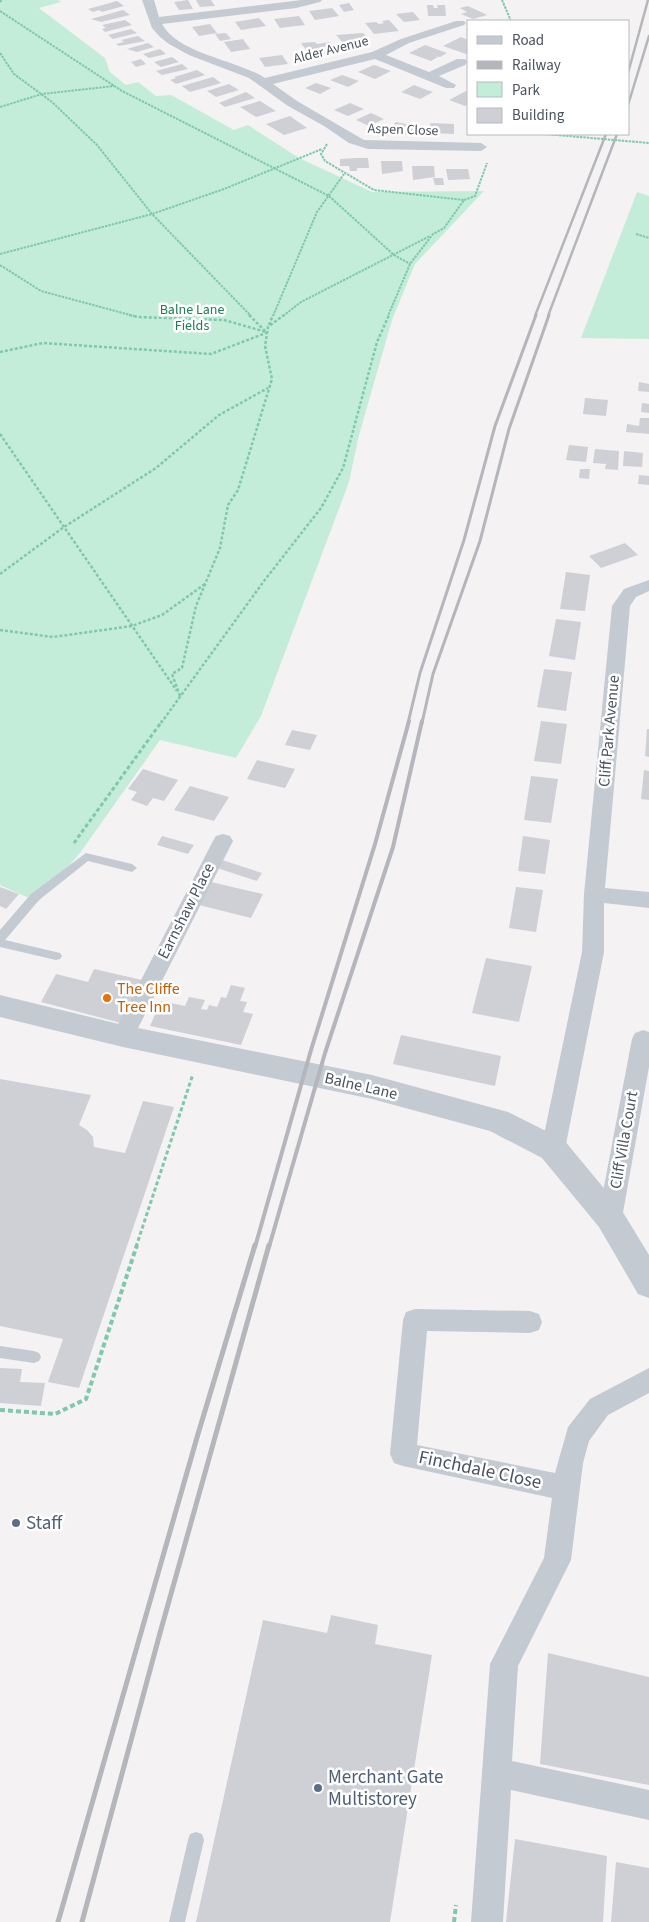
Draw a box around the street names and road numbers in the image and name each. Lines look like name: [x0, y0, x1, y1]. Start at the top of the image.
street label: Alder Avenue: [291, 31, 371, 69]
street label: Aspen Close: [367, 119, 439, 141]
street label: Cliff Park Avenue: [593, 674, 625, 788]
street label: Earnshaw Place: [152, 859, 220, 963]
street label: Balne Lane: [322, 1067, 400, 1105]
street label: Cliff Villa Court: [605, 1089, 644, 1190]
street label: Finchdale Close: [416, 1444, 544, 1496]

